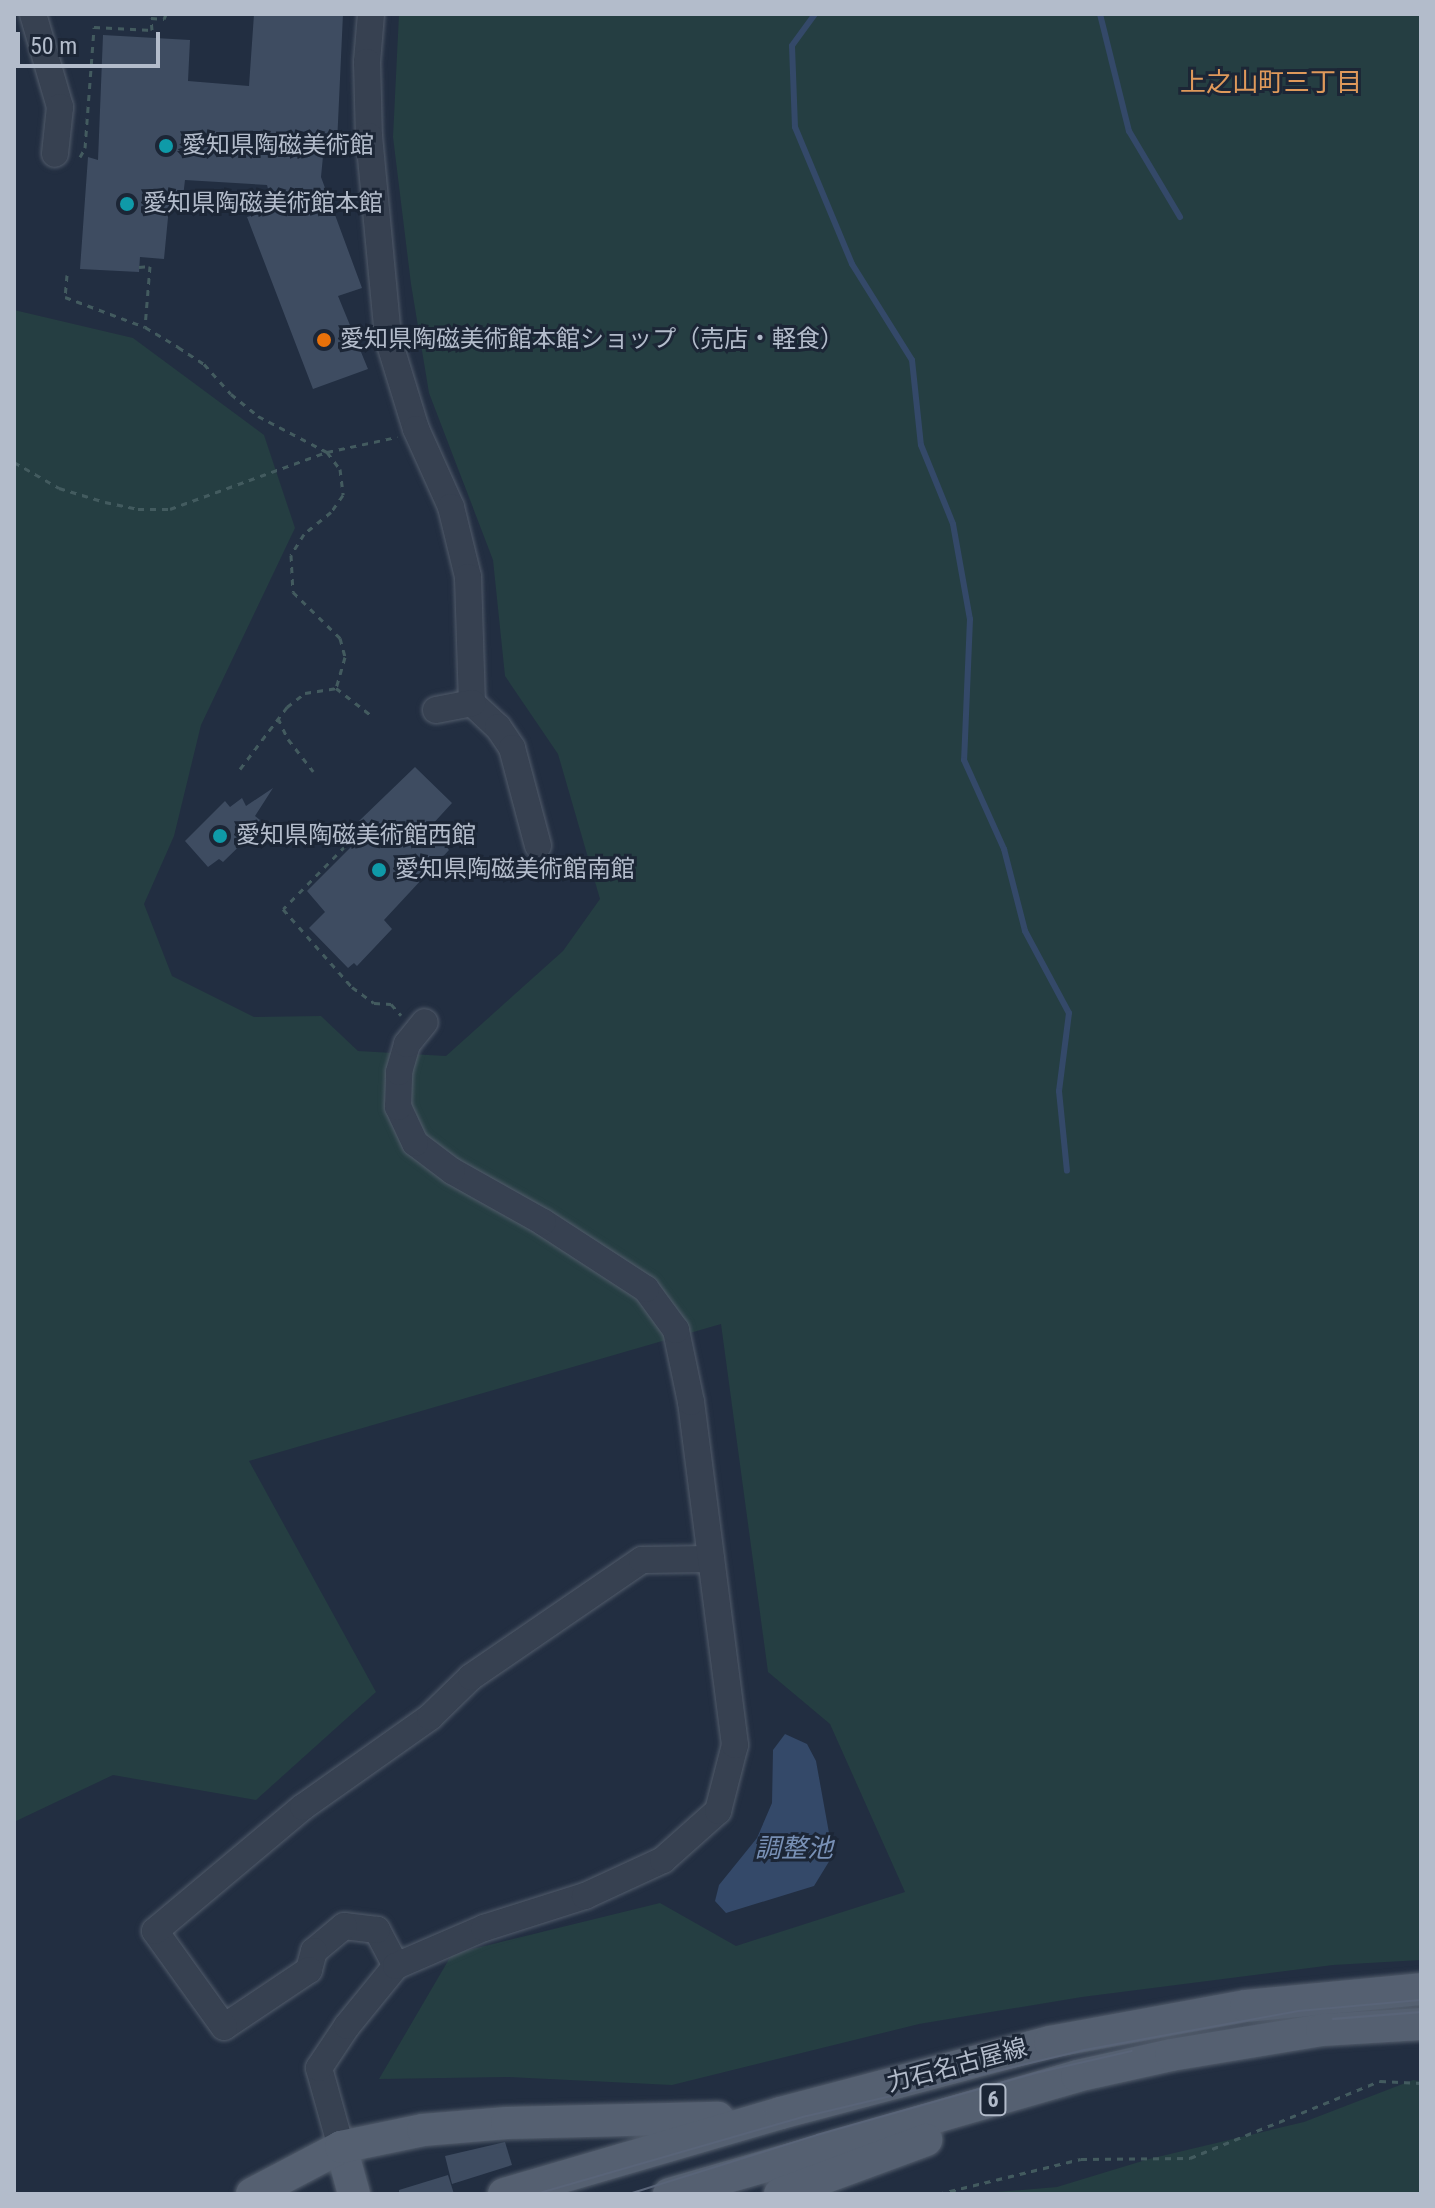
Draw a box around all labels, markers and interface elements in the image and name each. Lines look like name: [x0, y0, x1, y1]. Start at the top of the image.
scale bar: [20, 16, 164, 66]
text: 50 m: [30, 32, 77, 60]
district label: 上之山町三丁目: [1180, 67, 1362, 99]
place label: 愛知県陶磁美術館: [182, 132, 374, 160]
marker: 愛知県陶磁美術館: [157, 137, 175, 155]
place label: 愛知県陶磁美術館本館: [143, 190, 383, 218]
marker: 愛知県陶磁美術館本館: [118, 195, 136, 213]
place label: 愛知県陶磁美術館本館ショップ（売店・軽食）: [340, 326, 844, 354]
marker: 愛知県陶磁美術館本館ショップ（売店・軽食）: [315, 331, 333, 349]
place label: 愛知県陶磁美術館西館: [236, 822, 476, 850]
marker: 愛知県陶磁美術館西館: [211, 827, 229, 845]
place label: 愛知県陶磁美術館南館: [395, 856, 635, 884]
marker: 愛知県陶磁美術館南館: [370, 861, 388, 879]
water label: 調整池: [755, 1833, 833, 1865]
street label: 力石名古屋線: [884, 2033, 1030, 2099]
road number: 6: [979, 2082, 1007, 2118]

